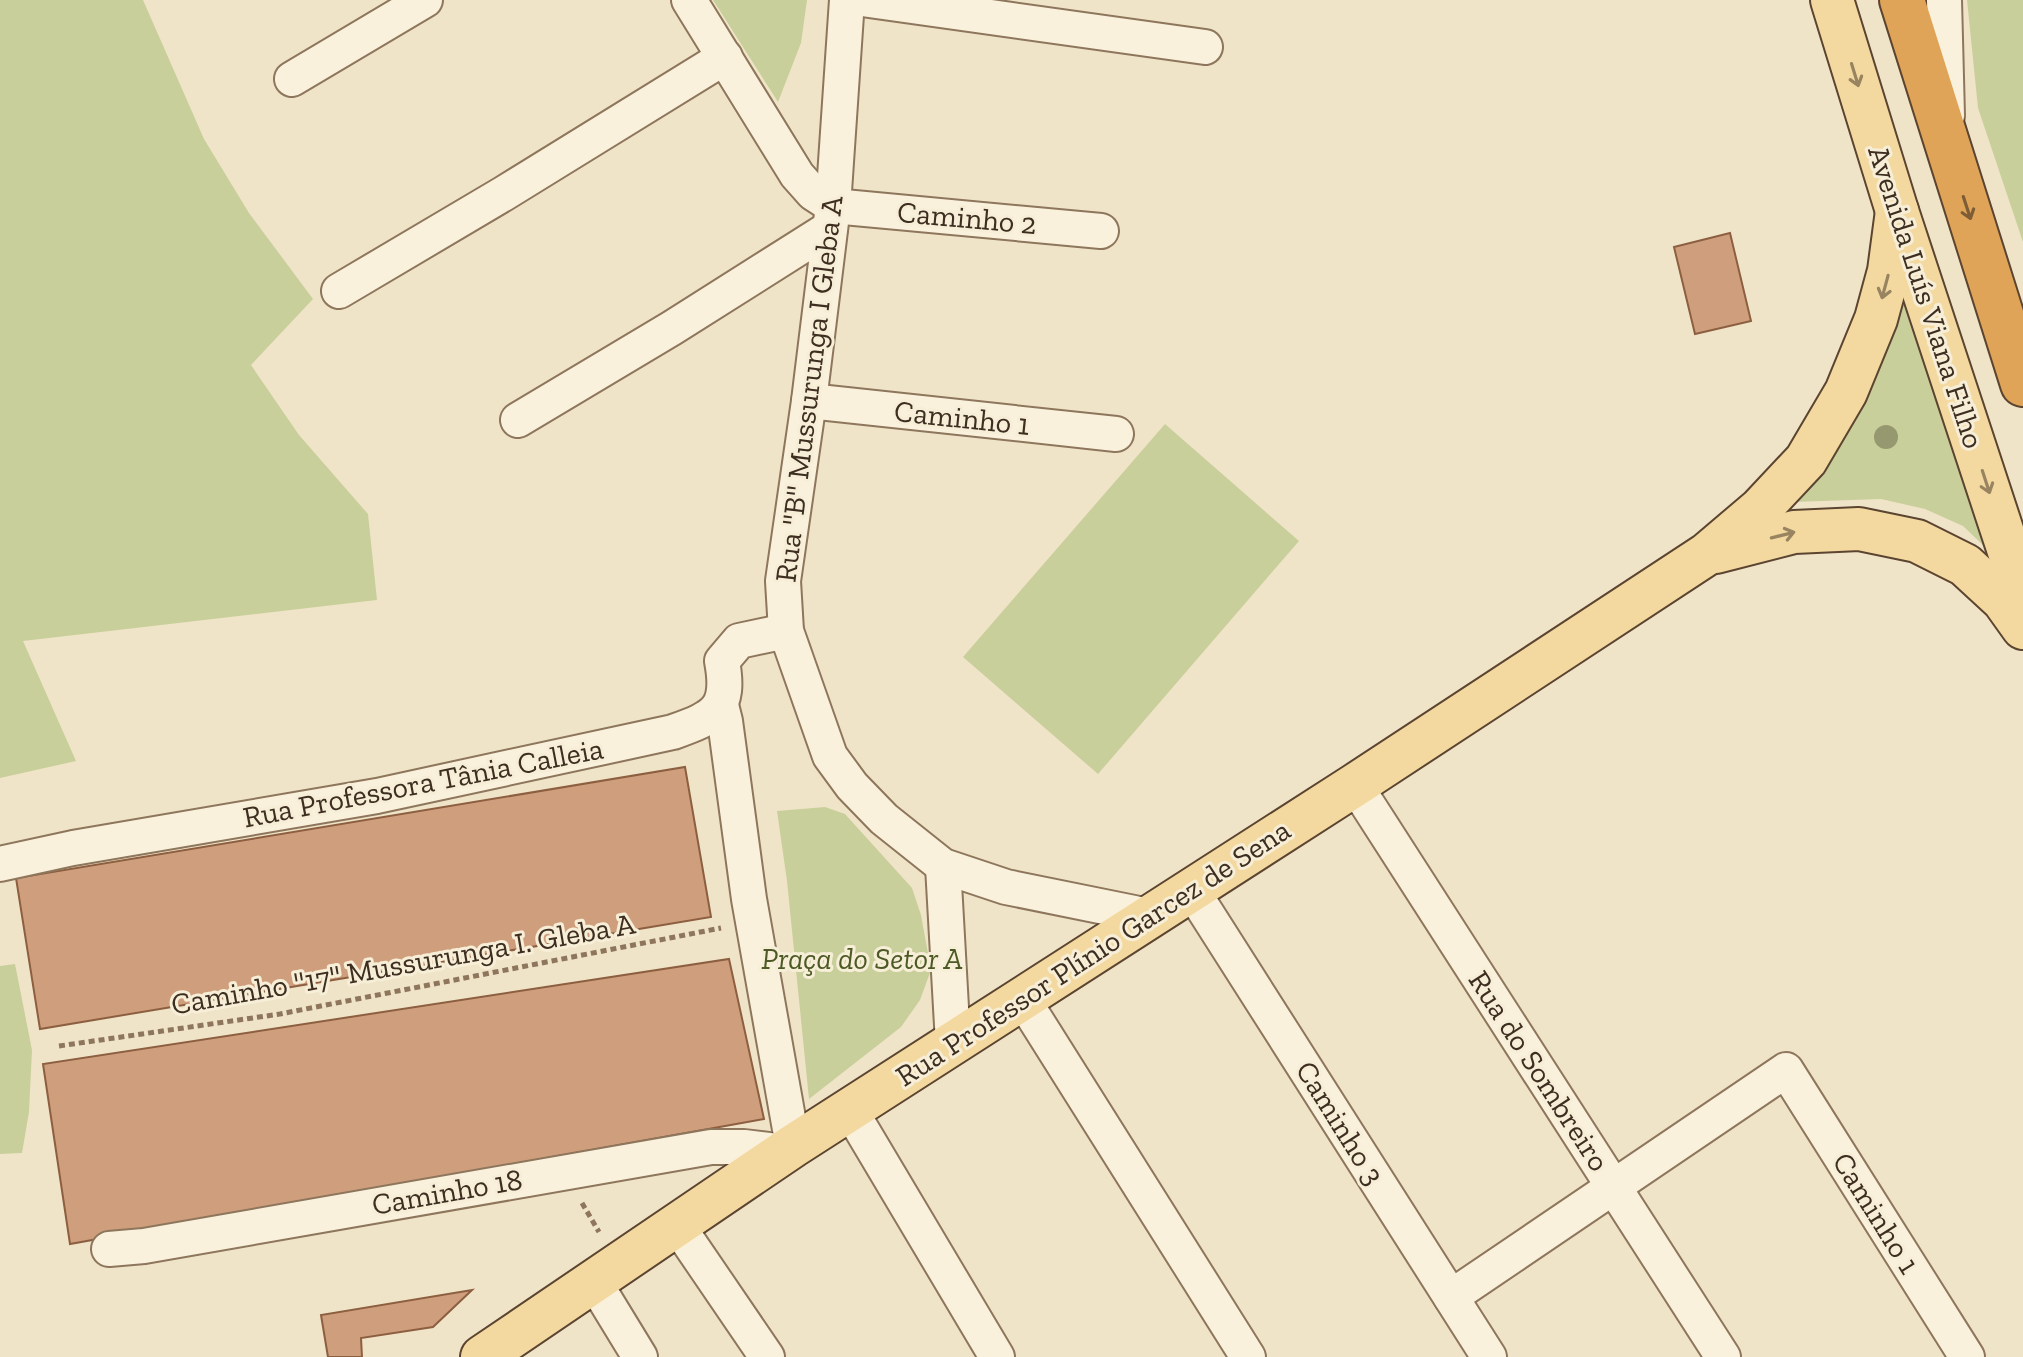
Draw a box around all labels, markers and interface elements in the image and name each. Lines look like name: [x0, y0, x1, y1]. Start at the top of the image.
one-way arrow: [1848, 61, 1863, 87]
street label: Avenida Luís Viana Filho: [1860, 141, 1992, 453]
street label: Rua "B" Mussurunga I Gleba A: [767, 193, 851, 584]
street label: Caminho 2: [896, 194, 1038, 242]
one-way arrow: [1961, 195, 1975, 220]
one-way arrow: [1876, 274, 1891, 300]
street label: Caminho 1: [893, 393, 1031, 443]
one-way arrow: [1980, 469, 1995, 494]
one-way arrow: [1769, 526, 1795, 541]
street label: Rua Professora Tânia Calleia: [240, 730, 606, 836]
street label: Rua Professor Plínio Garcez de Sena: [889, 812, 1297, 1094]
street label: Caminho "17" Mussurunga I. Gleba A: [168, 905, 638, 1023]
park label: Praça do Setor A: [761, 941, 963, 977]
street label: Rua do Sombreiro: [1461, 964, 1617, 1178]
street label: Caminho 3: [1288, 1055, 1392, 1191]
street label: Caminho 1: [1825, 1146, 1927, 1280]
street label: Caminho 18: [369, 1161, 525, 1223]

